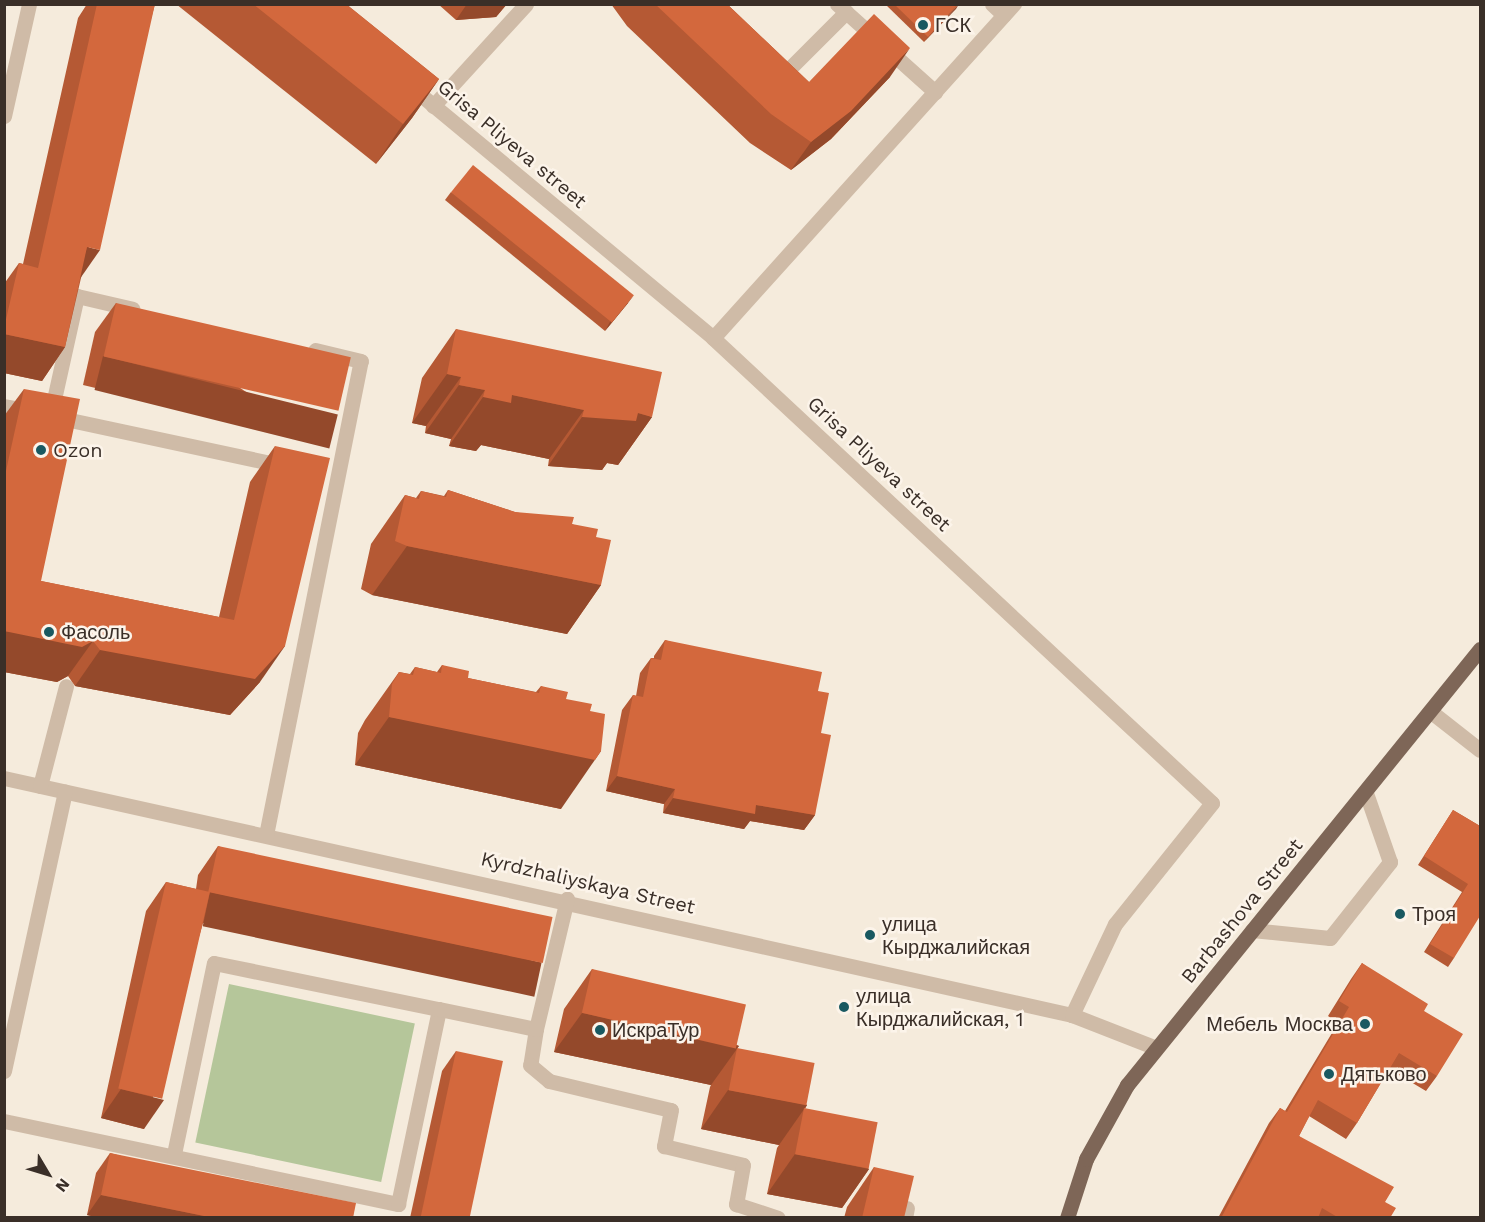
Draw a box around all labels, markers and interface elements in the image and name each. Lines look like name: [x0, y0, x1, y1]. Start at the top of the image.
place label: ГСК: [935, 13, 971, 37]
marker: ГСК: [916, 18, 930, 32]
street label: Grisa Pliyeva street: [432, 74, 592, 214]
street label: Grisa Pliyeva street: [802, 391, 956, 537]
place label: Ozon: [53, 438, 103, 462]
marker: Ozon: [34, 443, 48, 457]
place label: Фасоль: [61, 620, 130, 644]
marker: Фасоль: [42, 625, 56, 639]
street label: Barbashova Street: [1176, 834, 1308, 988]
street label: Kyrdzhaliyskaya Street: [478, 847, 698, 919]
place label: Троя: [1412, 902, 1456, 926]
marker: Троя: [1393, 907, 1407, 921]
place label: улица Кырджалийская: [882, 912, 1030, 959]
marker: улица Кырджалийская: [863, 928, 877, 942]
place label: улица Кырджалийская, 1: [856, 984, 1024, 1031]
marker: улица Кырджалийская, 1: [837, 1000, 851, 1014]
place label: Мебель Москва: [1206, 1012, 1353, 1036]
marker: Мебель Москва: [1358, 1017, 1372, 1031]
place label: ИскраТур: [612, 1018, 699, 1042]
marker: ИскраТур: [593, 1023, 607, 1037]
place label: Дятьково: [1341, 1062, 1427, 1086]
marker: Дятьково: [1322, 1067, 1336, 1081]
north arrow: [18, 1144, 78, 1204]
text: N: [51, 1175, 74, 1196]

